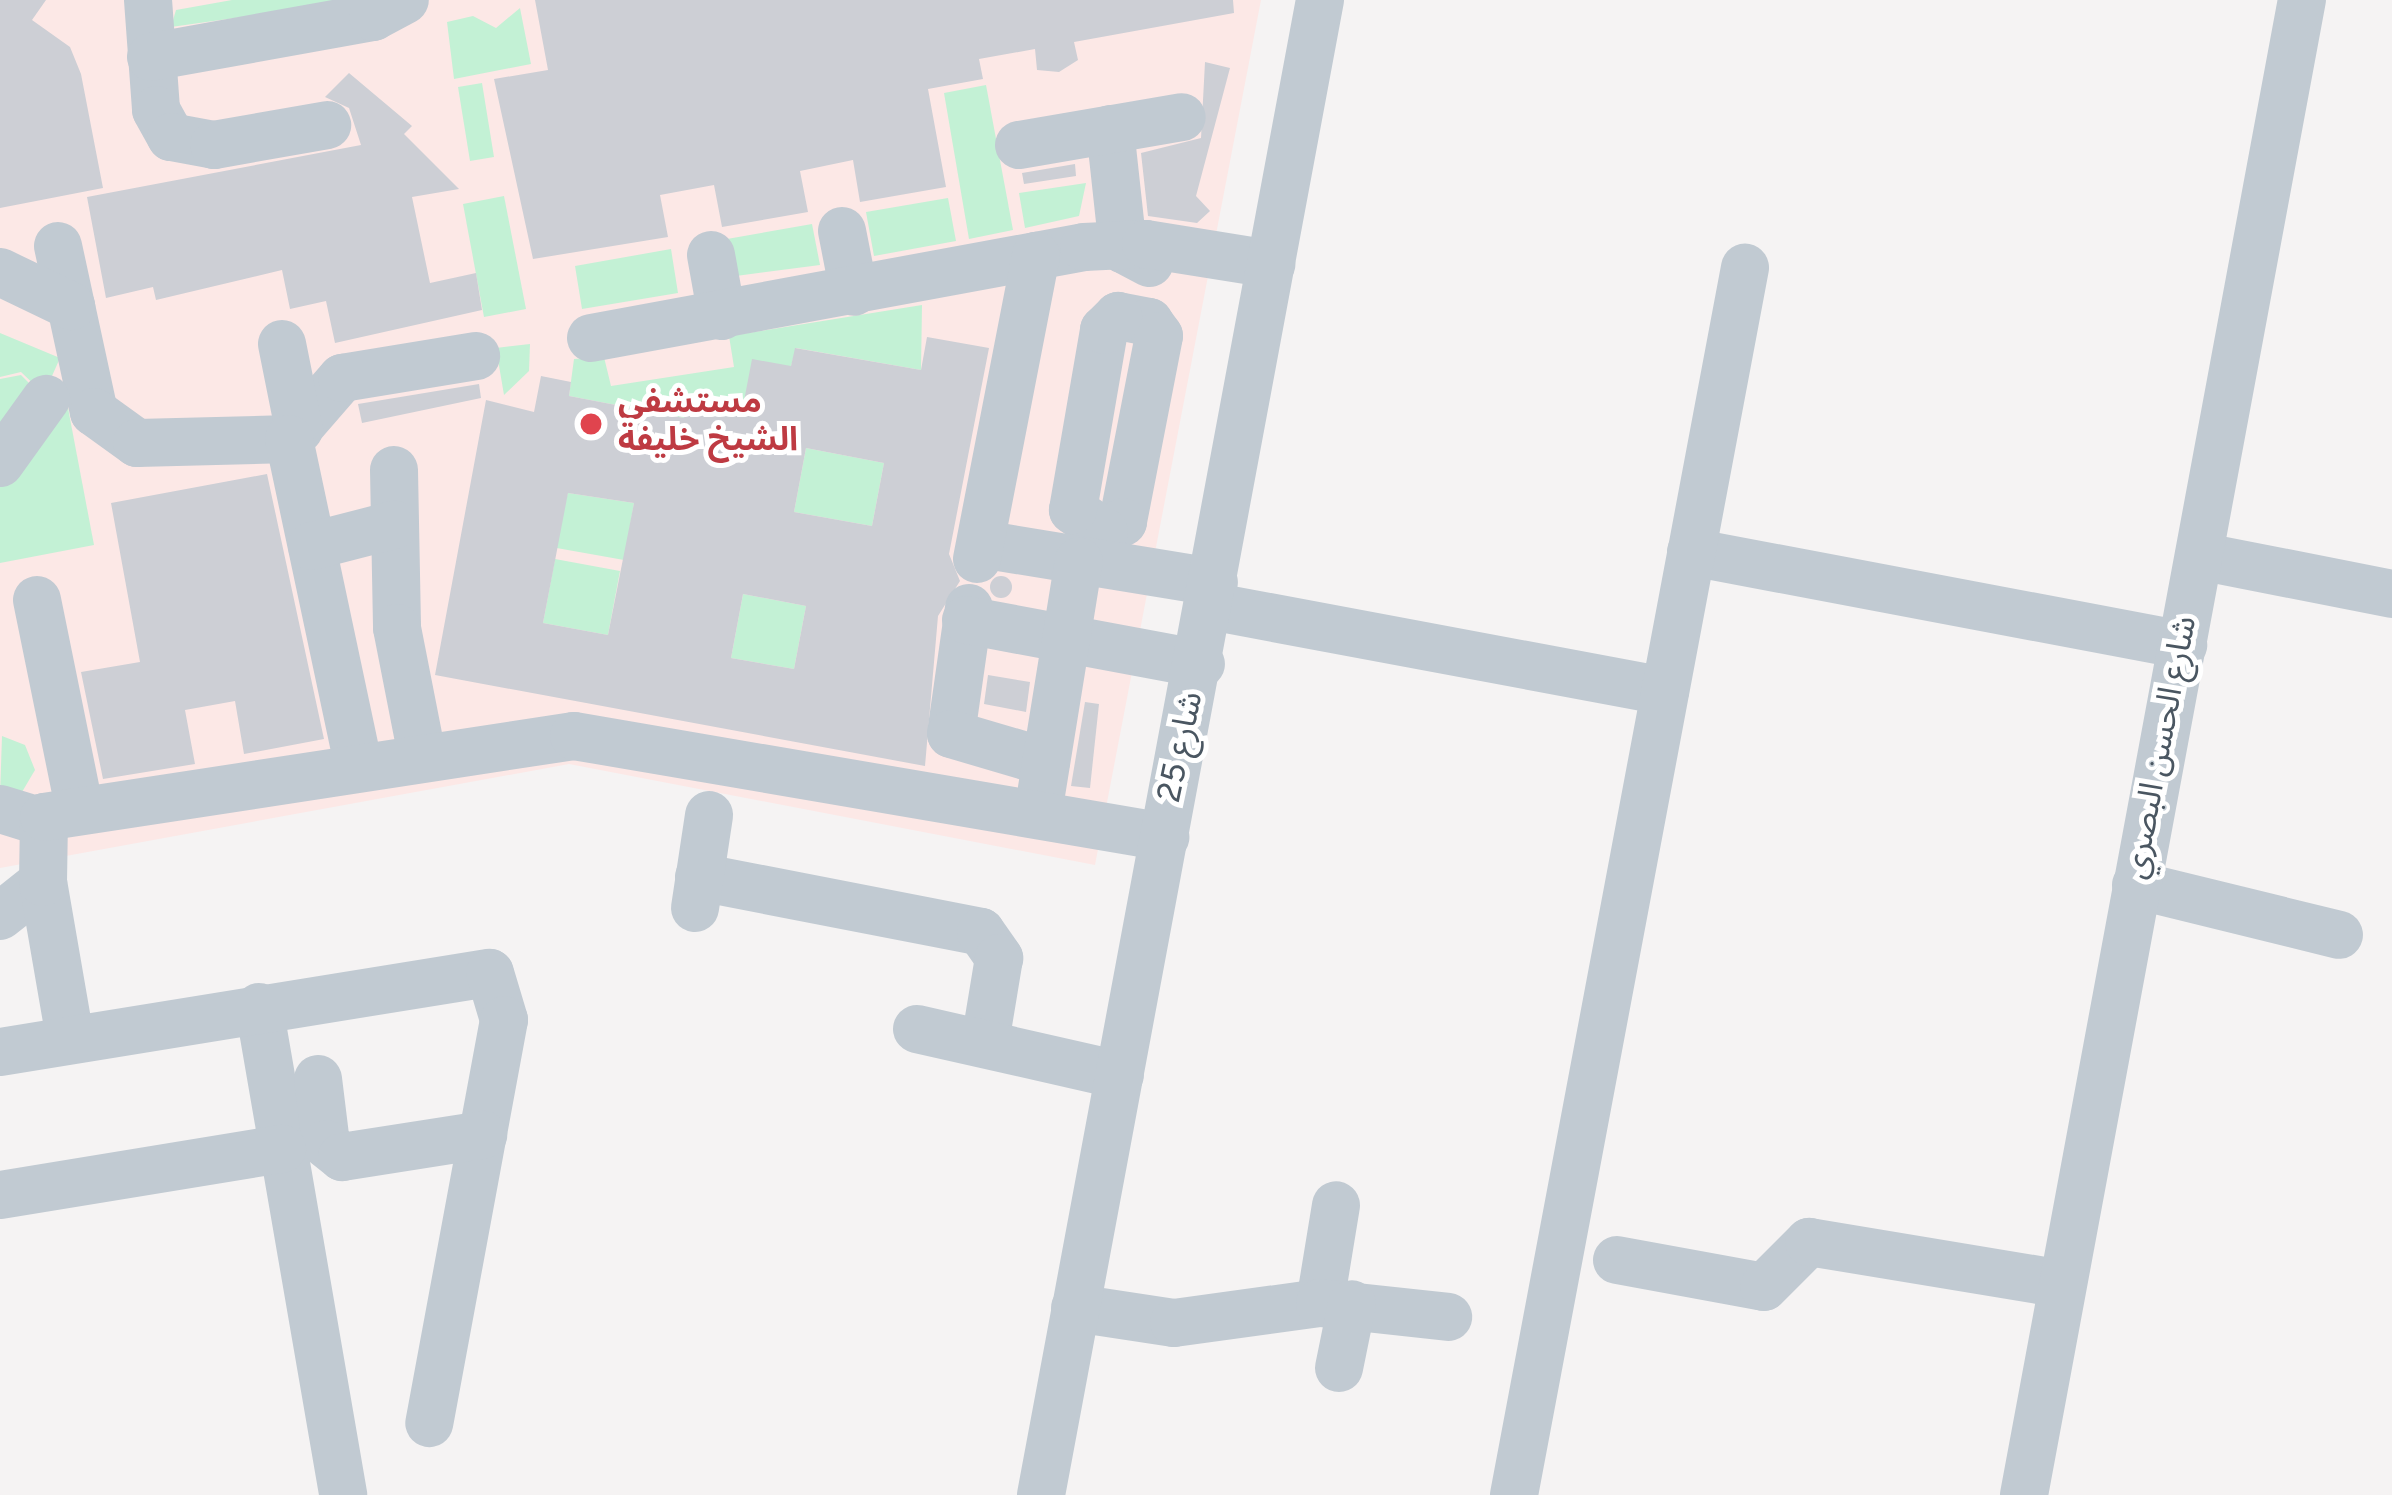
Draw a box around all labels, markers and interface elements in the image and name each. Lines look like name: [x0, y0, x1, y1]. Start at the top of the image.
place label: مستشفى الشيخ خليفة: [618, 385, 798, 463]
marker: مستشفى الشيخ خليفة: [575, 408, 607, 440]
street label: شارع الحسن البصري: [2118, 613, 2208, 883]
street label: شارع 25: [1152, 689, 1214, 807]

